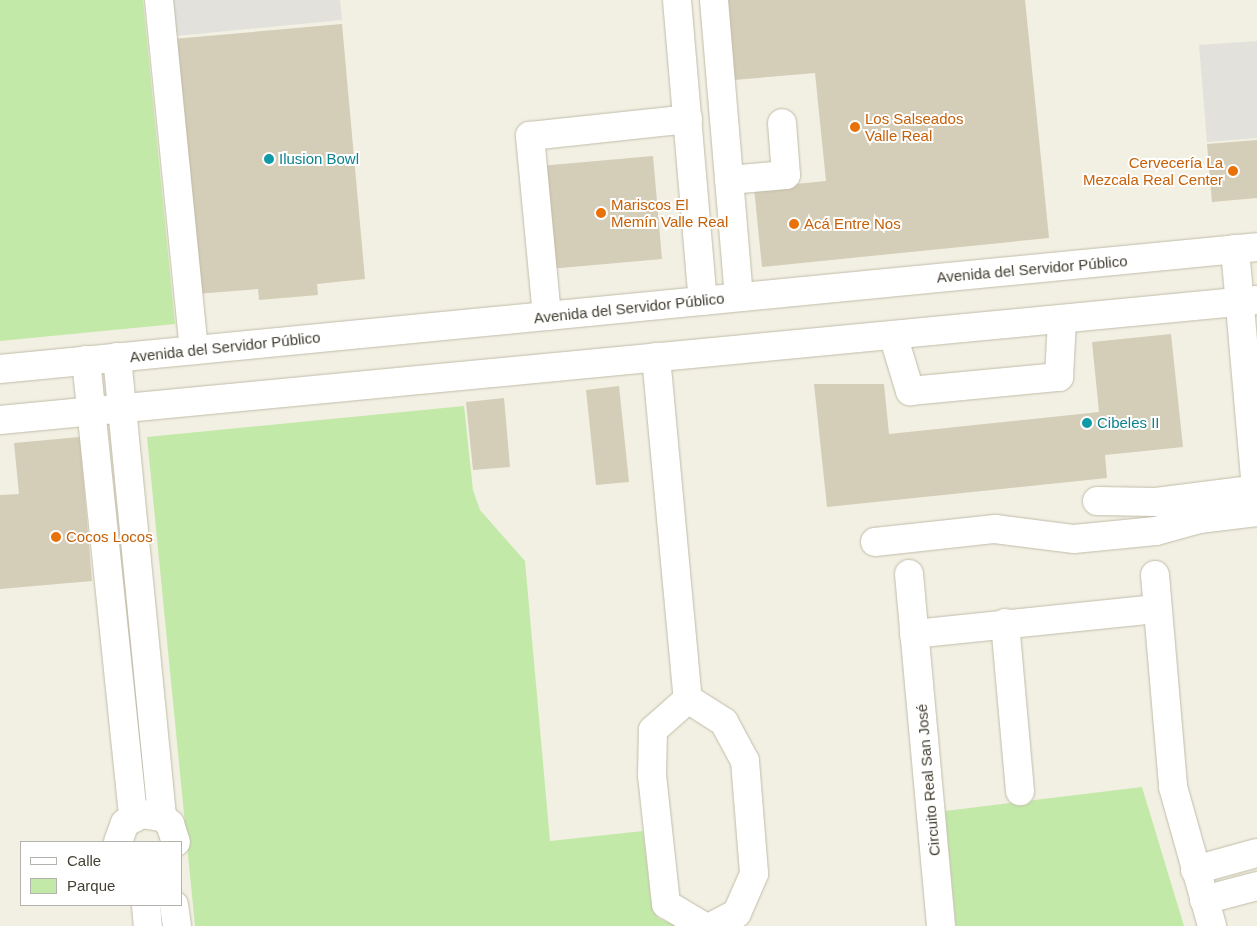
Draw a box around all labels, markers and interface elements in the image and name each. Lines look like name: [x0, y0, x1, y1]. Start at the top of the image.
place label: Los Salseados Valle Real: [865, 109, 963, 144]
marker: Los Salseados Valle Real: [849, 121, 861, 133]
place label: Ilusion Bowl: [279, 150, 359, 168]
marker: Ilusion Bowl: [263, 153, 275, 165]
place label: Cervecería La Mezcala Real Center: [1083, 153, 1223, 188]
marker: Cervecería La Mezcala Real Center: [1227, 165, 1239, 177]
place label: Mariscos El Memín Valle Real: [611, 195, 728, 230]
marker: Mariscos El Memín Valle Real: [595, 207, 607, 219]
place label: Acá Entre Nos: [804, 215, 901, 233]
marker: Acá Entre Nos: [788, 218, 800, 230]
street label: Avenida del Servidor Público: [936, 252, 1128, 286]
street label: Avenida del Servidor Público: [533, 289, 725, 327]
street label: Avenida del Servidor Público: [129, 328, 321, 366]
place label: Cibeles II: [1097, 414, 1160, 432]
marker: Cibeles II: [1081, 417, 1093, 429]
place label: Cocos Locos: [66, 528, 153, 546]
marker: Cocos Locos: [50, 531, 62, 543]
street label: Circuito Real San José: [912, 703, 944, 857]
legend: [20, 841, 182, 906]
text: Calle: [67, 852, 101, 869]
text: Parque: [67, 877, 115, 894]

